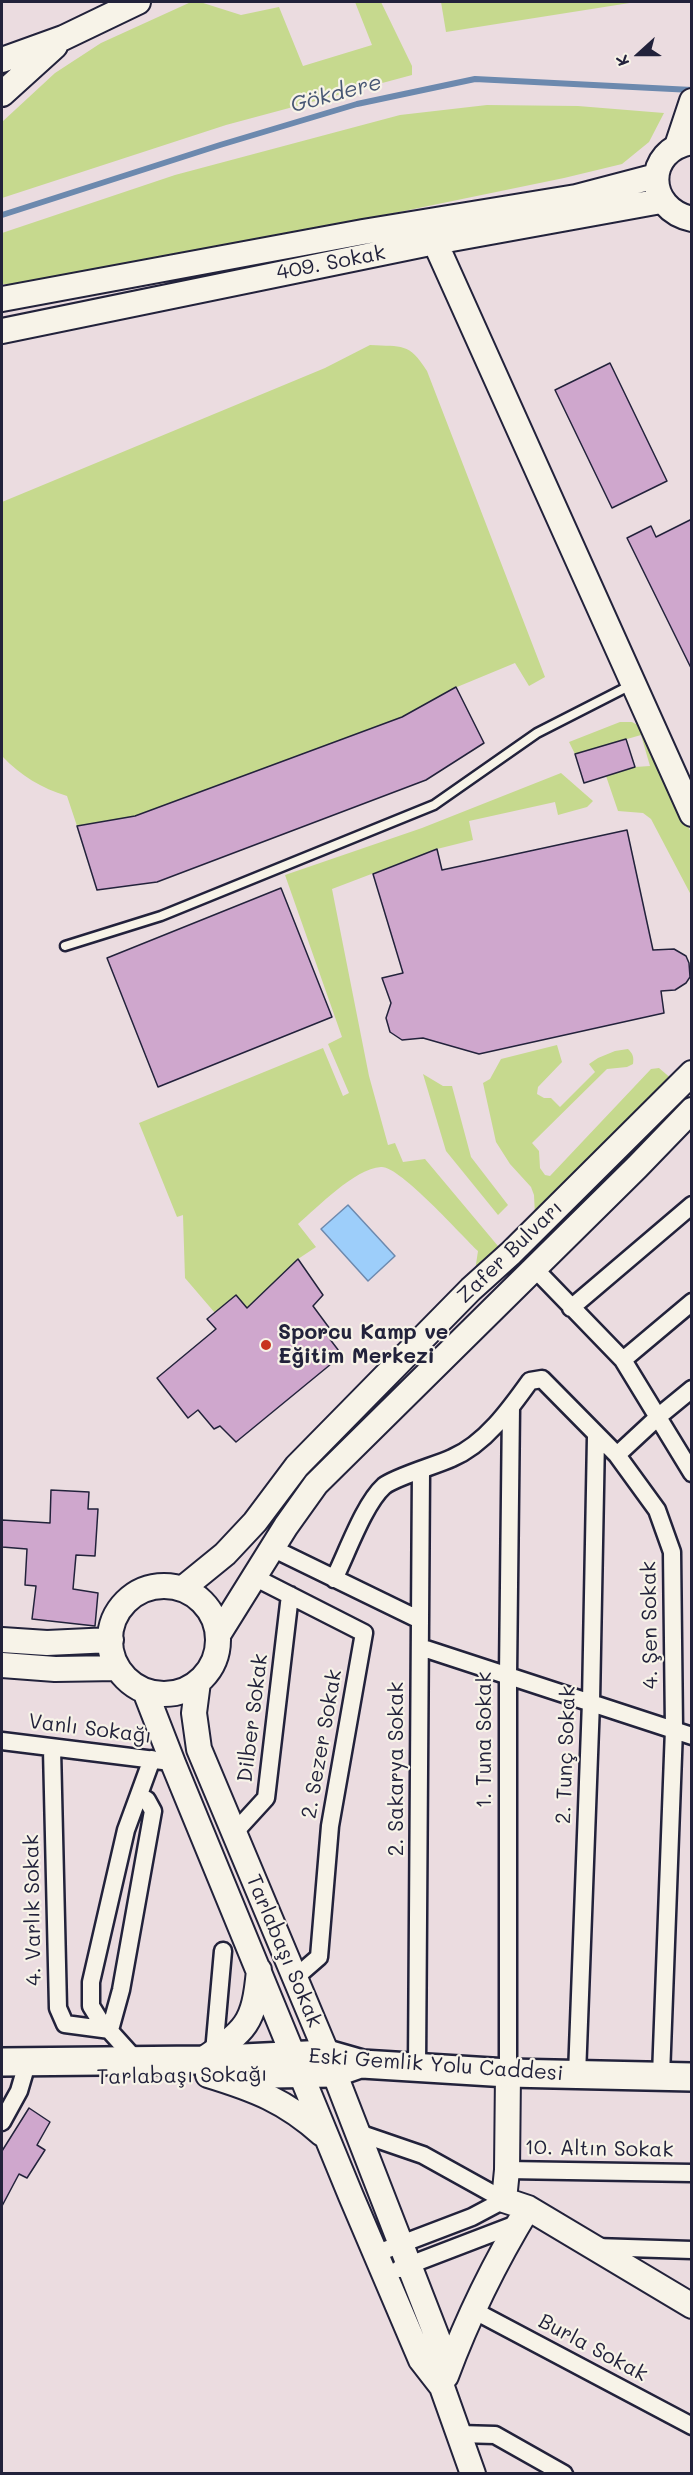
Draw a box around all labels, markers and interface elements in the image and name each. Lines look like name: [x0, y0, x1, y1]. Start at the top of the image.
north arrow: [609, 24, 669, 84]
text: K: [610, 52, 633, 69]
water label: Gökdere: [288, 69, 384, 119]
street label: 409. Sokak: [274, 240, 388, 286]
street label: Zafer Bulvarı: [452, 1195, 568, 1309]
place label: Sporcu Kamp ve Eğitim Merkezi: [278, 1320, 448, 1370]
marker: Sporcu Kamp ve Eğitim Merkezi: [259, 1338, 273, 1352]
street label: 4. Şen Sokak: [636, 1561, 664, 1689]
street label: Dilber Sokak: [233, 1652, 273, 1784]
street label: 2. Sezer Sokak: [296, 1667, 348, 1821]
street label: 1. Tuna Sokak: [472, 1672, 498, 1808]
street label: 2. Sakarya Sokak: [384, 1682, 410, 1856]
street label: 2. Tunç Sokak: [551, 1686, 581, 1824]
street label: Vanlı Sokağı: [27, 1709, 153, 1749]
street label: 4. Varlık Sokak: [19, 1834, 47, 1986]
street label: Tarlabaşı Sokak: [240, 1871, 328, 2031]
street label: Eski Gemlik Yolu Caddesi: [308, 2044, 564, 2086]
street label: Tarlabaşı Sokağı: [96, 2062, 268, 2090]
street label: 10. Altın Sokak: [524, 2135, 674, 2163]
street label: Burla Sokak: [534, 2309, 652, 2387]

